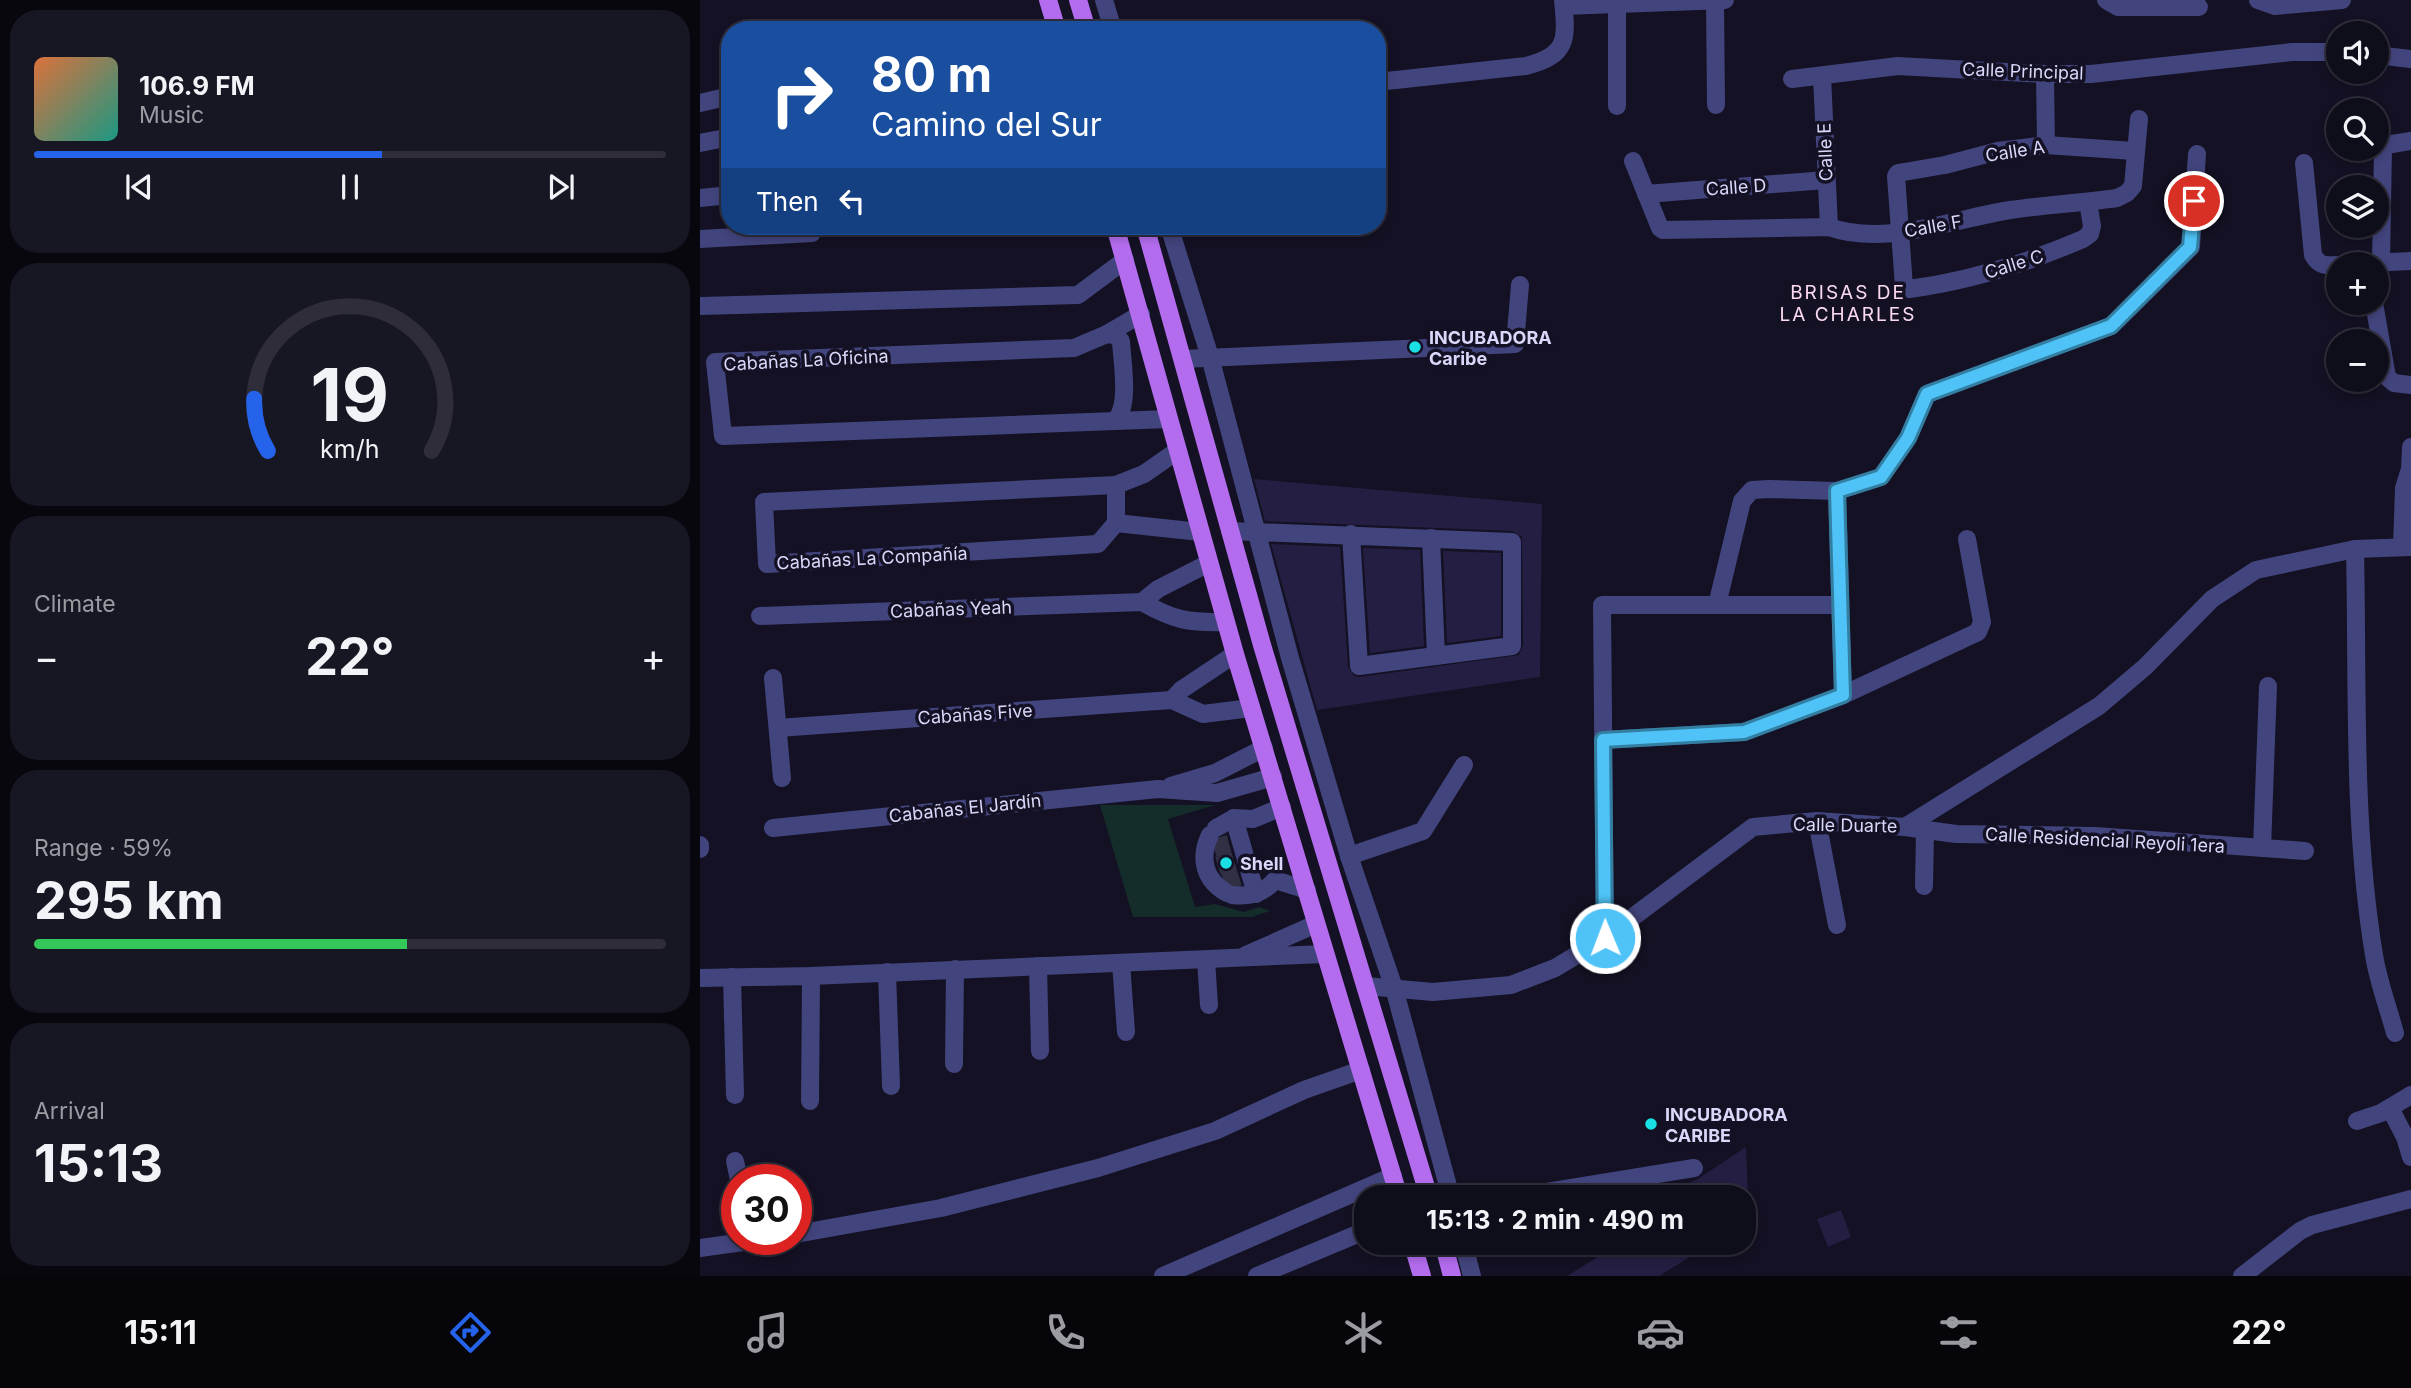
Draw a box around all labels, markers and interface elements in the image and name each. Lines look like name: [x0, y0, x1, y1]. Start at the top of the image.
map controls: [2326, 21, 2389, 392]
button: sound: [2326, 21, 2389, 84]
text: 80 m: [871, 45, 992, 104]
icon: right: [756, 49, 847, 140]
street label: Calle Principal: [1962, 58, 2084, 84]
text: 106.9 FM: [139, 70, 255, 101]
button: search: [2326, 98, 2389, 161]
text: Music: [139, 101, 204, 129]
text: Camino del Sur: [871, 105, 1102, 144]
street label: Calle E: [1813, 122, 1837, 182]
street label: Calle A: [1984, 136, 2046, 166]
icon: previous: [120, 168, 158, 206]
icon: pause: [331, 168, 369, 206]
icon: next: [542, 168, 580, 206]
pin: [2164, 171, 2224, 231]
street label: Calle D: [1705, 174, 1767, 200]
button: layers: [2326, 175, 2389, 238]
icon: left: [833, 182, 871, 220]
icon: arrive: [2175, 182, 2213, 220]
text: Then: [756, 186, 819, 217]
street label: Calle F: [1903, 211, 1963, 241]
street label: Calle C: [1982, 245, 2046, 283]
button: +: [2326, 252, 2389, 315]
district label: BRISAS DE LA CHARLES: [1780, 281, 1916, 326]
place label: INCUBADORA Caribe: [1429, 327, 1552, 369]
button: −: [2326, 329, 2389, 392]
marker: INCUBADORA Caribe: [1407, 339, 1423, 355]
street label: Cabañas La Oficina: [723, 345, 889, 375]
text: 19: [311, 350, 389, 439]
text: km/h: [320, 434, 380, 464]
street label: Cabañas La Compañía: [776, 543, 968, 573]
text: Climate: [34, 590, 116, 618]
street label: Cabañas Yeah: [890, 596, 1012, 622]
text: 22°: [305, 625, 395, 688]
text: −: [34, 634, 59, 680]
text: +: [641, 634, 666, 680]
street label: Cabañas Five: [917, 700, 1033, 728]
street label: Cabañas El Jardín: [888, 790, 1042, 826]
street label: Calle Duarte: [1793, 814, 1897, 836]
street label: Calle Residencial Reyoli 1era: [1985, 823, 2225, 857]
text: Range · 59%: [34, 834, 173, 862]
place label: Shell: [1240, 853, 1283, 874]
marker: Shell: [1218, 855, 1234, 871]
text: 295 km: [34, 869, 224, 932]
position arrow: [1568, 901, 1642, 975]
text: Arrival: [34, 1097, 105, 1125]
place label: INCUBADORA CARIBE: [1665, 1104, 1788, 1146]
marker: INCUBADORA CARIBE: [1643, 1116, 1659, 1132]
text: 15:13: [34, 1132, 163, 1195]
speed limit sign: 30: [721, 1164, 812, 1255]
text: 15:13 · 2 min · 490 m: [1426, 1204, 1684, 1235]
icon: directions: [446, 1308, 495, 1357]
icon: music: [743, 1308, 792, 1357]
icon: phone: [1041, 1308, 1090, 1357]
icon: climate: [1339, 1308, 1388, 1357]
icon: car: [1636, 1308, 1685, 1357]
icon: filters: [1934, 1308, 1983, 1357]
text: 15:11: [124, 1313, 197, 1352]
text: 22°: [2232, 1313, 2287, 1352]

